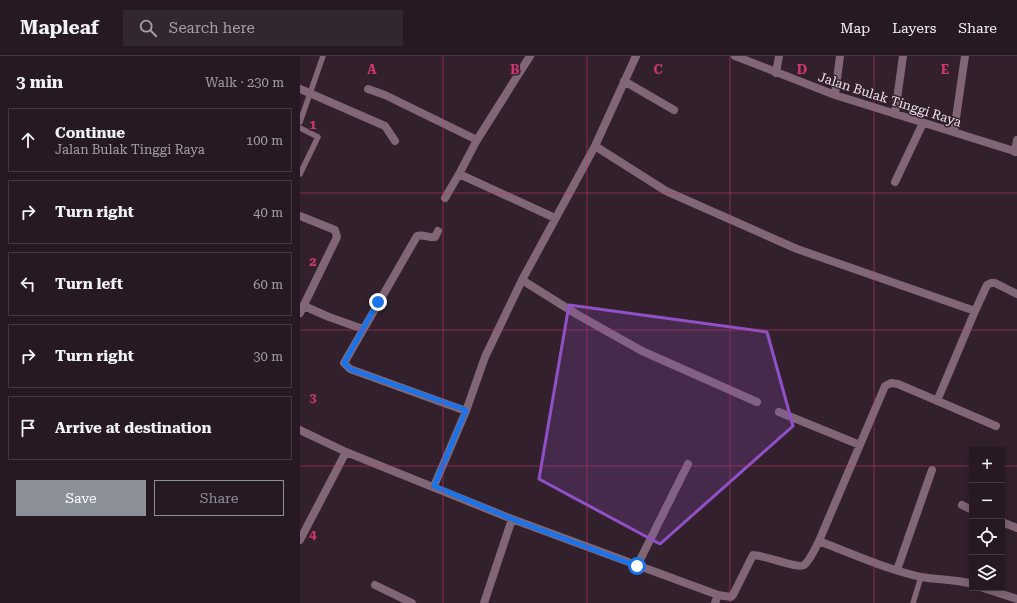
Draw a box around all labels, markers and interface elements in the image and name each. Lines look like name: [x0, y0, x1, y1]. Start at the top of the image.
search box: [123, 10, 403, 46]
text: Mapleaf: [20, 16, 99, 39]
icon: search: [137, 17, 159, 39]
text: Search here: [169, 19, 255, 37]
text: Map: [840, 20, 870, 36]
text: Layers: [892, 20, 936, 36]
text: Share: [958, 20, 997, 36]
text: A: [367, 62, 377, 77]
text: B: [510, 62, 520, 77]
text: C: [653, 62, 663, 77]
text: D: [797, 62, 807, 77]
text: E: [941, 62, 949, 77]
street label: Jalan Bulak Tinggi Raya: [816, 69, 963, 130]
text: 3 min: [16, 72, 63, 92]
text: Walk · 230 m: [205, 75, 284, 90]
text: 1: [309, 117, 317, 132]
text: Continue: [55, 124, 125, 142]
icon: ahead: [17, 129, 39, 151]
text: 100 m: [246, 133, 283, 148]
text: Jalan Bulak Tinggi Raya: [55, 142, 205, 157]
icon: right: [17, 201, 39, 223]
text: Turn right: [55, 203, 134, 221]
text: 40 m: [253, 205, 283, 220]
text: 2: [309, 254, 317, 269]
icon: left: [17, 273, 39, 295]
text: Turn left: [55, 275, 123, 293]
text: 60 m: [253, 277, 283, 292]
route end: [369, 293, 387, 311]
icon: right: [17, 345, 39, 367]
text: Turn right: [55, 347, 134, 365]
text: 30 m: [253, 349, 283, 364]
text: 3: [309, 390, 317, 405]
icon: arrive: [17, 417, 39, 439]
text: Arrive at destination: [55, 419, 211, 437]
map controls: [969, 447, 1005, 591]
button: +: [969, 447, 1005, 483]
button: Save: [16, 480, 146, 516]
button: Share: [154, 480, 284, 516]
button: −: [969, 483, 1005, 519]
button: locate: [969, 519, 1005, 555]
text: 4: [309, 527, 317, 542]
button: layers: [969, 555, 1005, 591]
route start: [628, 557, 646, 575]

